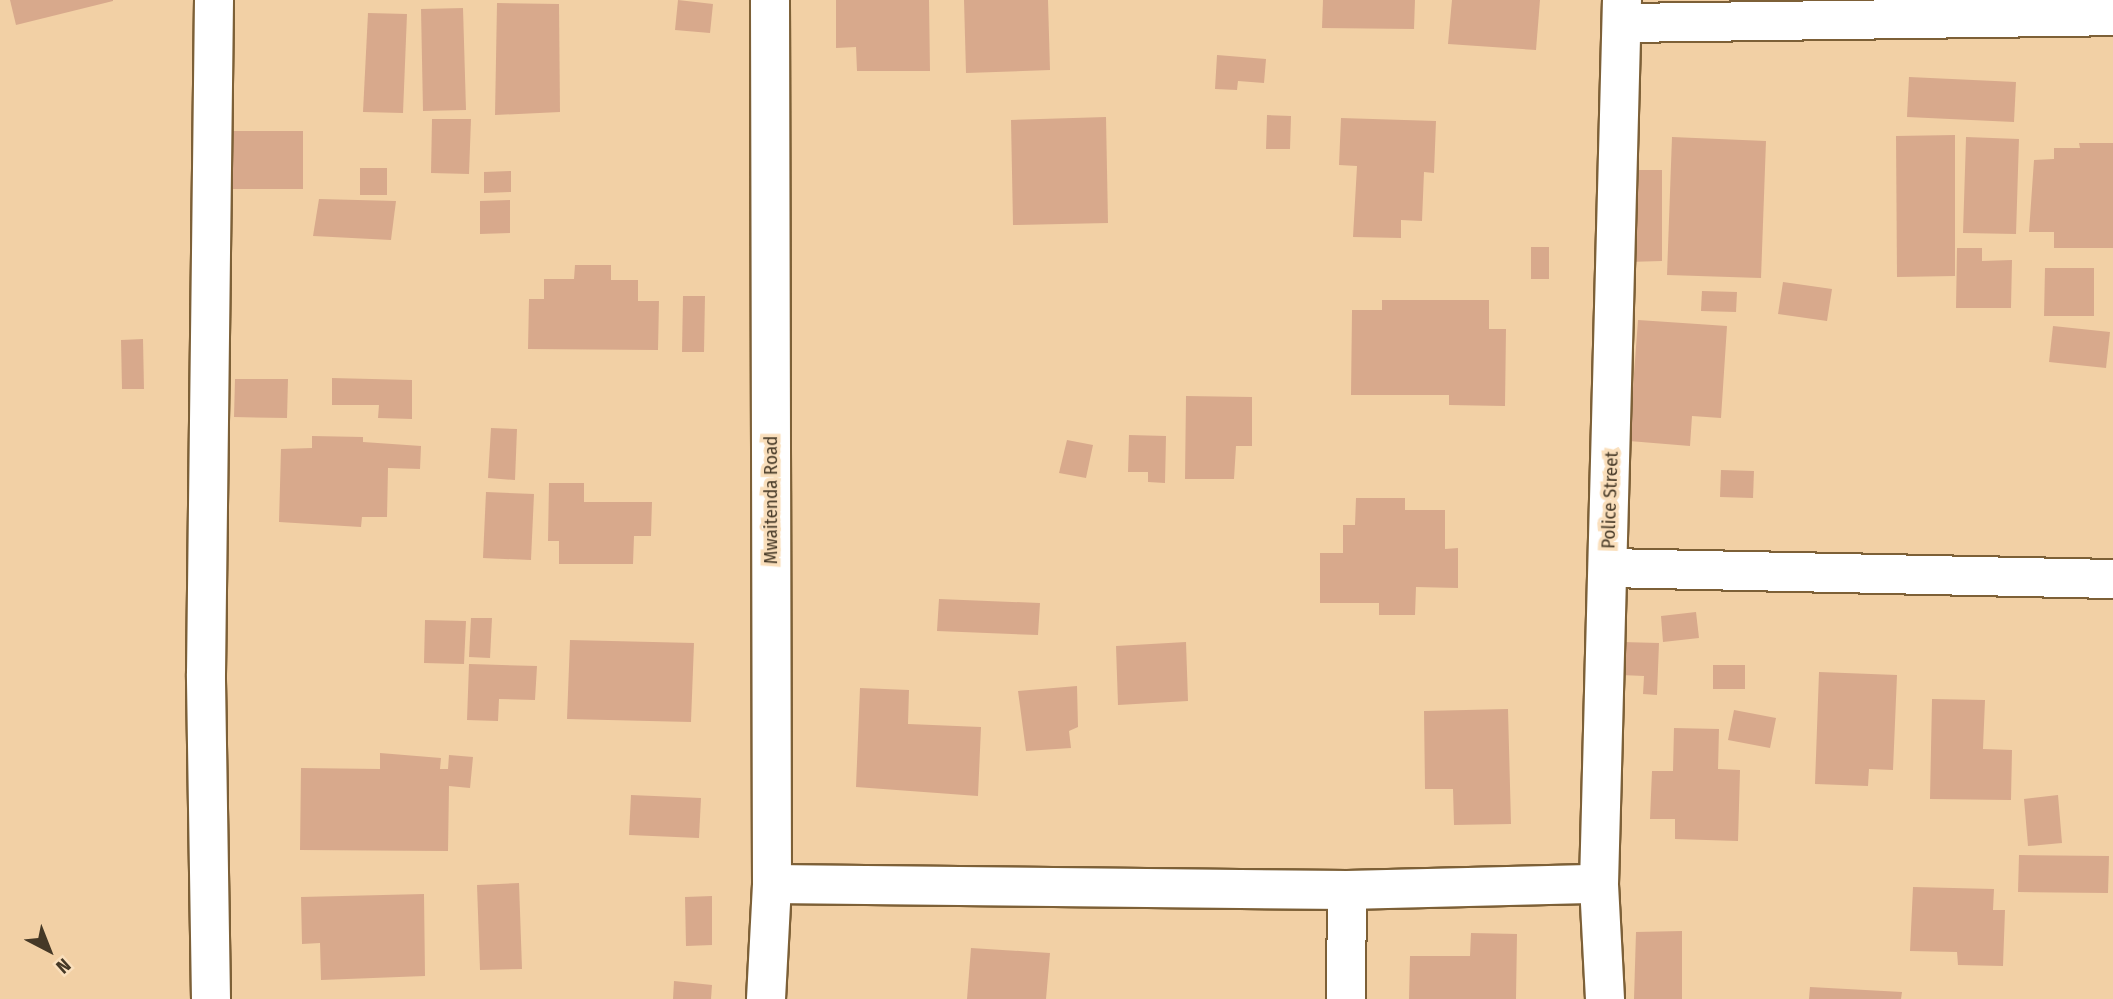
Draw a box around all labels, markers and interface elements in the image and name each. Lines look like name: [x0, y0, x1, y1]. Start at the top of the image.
street label: Mwaitenda Road: [760, 436, 782, 564]
street label: Police Street: [1597, 451, 1623, 549]
north arrow: [14, 915, 84, 985]
text: N: [51, 954, 75, 978]

